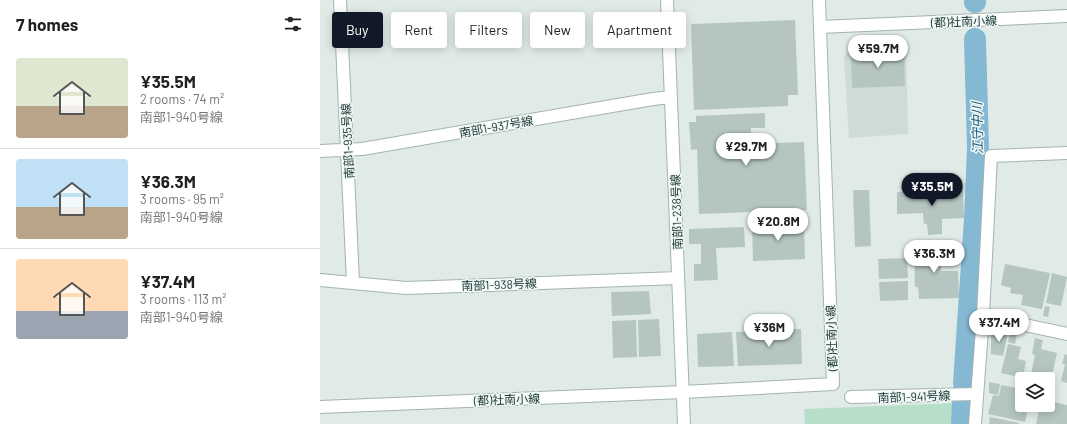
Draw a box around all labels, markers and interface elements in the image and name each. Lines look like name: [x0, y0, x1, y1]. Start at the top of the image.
chip: Buy: [332, 12, 383, 48]
chip: Rent: [391, 12, 447, 48]
chip: Filters: [455, 12, 522, 48]
chip: New: [530, 12, 585, 48]
chip: Apartment: [593, 12, 686, 48]
icon: filters: [282, 13, 304, 35]
street label: (都)社南小線: [930, 13, 997, 29]
text: 7 homes: [16, 14, 78, 34]
pin: ¥59.7M: [845, 35, 911, 69]
text: ¥59.7M: [857, 40, 899, 56]
text: ¥35.5M: [140, 71, 196, 91]
icon: home: [48, 74, 96, 122]
text: 2 rooms · 74 m²: [140, 91, 224, 107]
water label: 江守中川: [969, 100, 985, 154]
street label: 南部1-935号線: [338, 103, 356, 179]
text: 南部1-940号線: [140, 109, 223, 125]
street label: 南部1-937号線: [458, 113, 534, 139]
pin: ¥29.7M: [713, 133, 779, 167]
text: ¥29.7M: [725, 138, 767, 154]
text: ¥36.3M: [140, 171, 196, 191]
pin: ¥35.5M: [899, 173, 965, 207]
street label: 南部1-238号線: [668, 174, 684, 250]
icon: home: [48, 175, 96, 223]
text: ¥35.5M: [911, 178, 953, 194]
text: 3 rooms · 95 m²: [140, 191, 224, 207]
pin: ¥20.8M: [745, 208, 811, 242]
text: 南部1-940号線: [140, 209, 223, 225]
text: ¥20.8M: [756, 213, 800, 229]
pin: ¥36.3M: [901, 240, 967, 274]
text: ¥36.3M: [913, 245, 955, 261]
text: ¥37.4M: [140, 271, 195, 291]
icon: home: [48, 275, 96, 323]
street label: 南部1-938号線: [461, 276, 537, 292]
text: 3 rooms · 113 m²: [140, 291, 227, 307]
street label: (都)社南小線: [823, 305, 839, 372]
text: 南部1-940号線: [140, 309, 223, 325]
pin: ¥37.4M: [966, 309, 1032, 343]
pin: ¥36M: [745, 314, 793, 348]
text: ¥37.4M: [978, 314, 1020, 330]
text: ¥36M: [753, 319, 785, 335]
map controls: [1015, 372, 1055, 412]
button: layers: [1015, 372, 1055, 412]
street label: 南部1-941号線: [877, 388, 951, 404]
street label: (都)社南小線: [473, 391, 540, 407]

